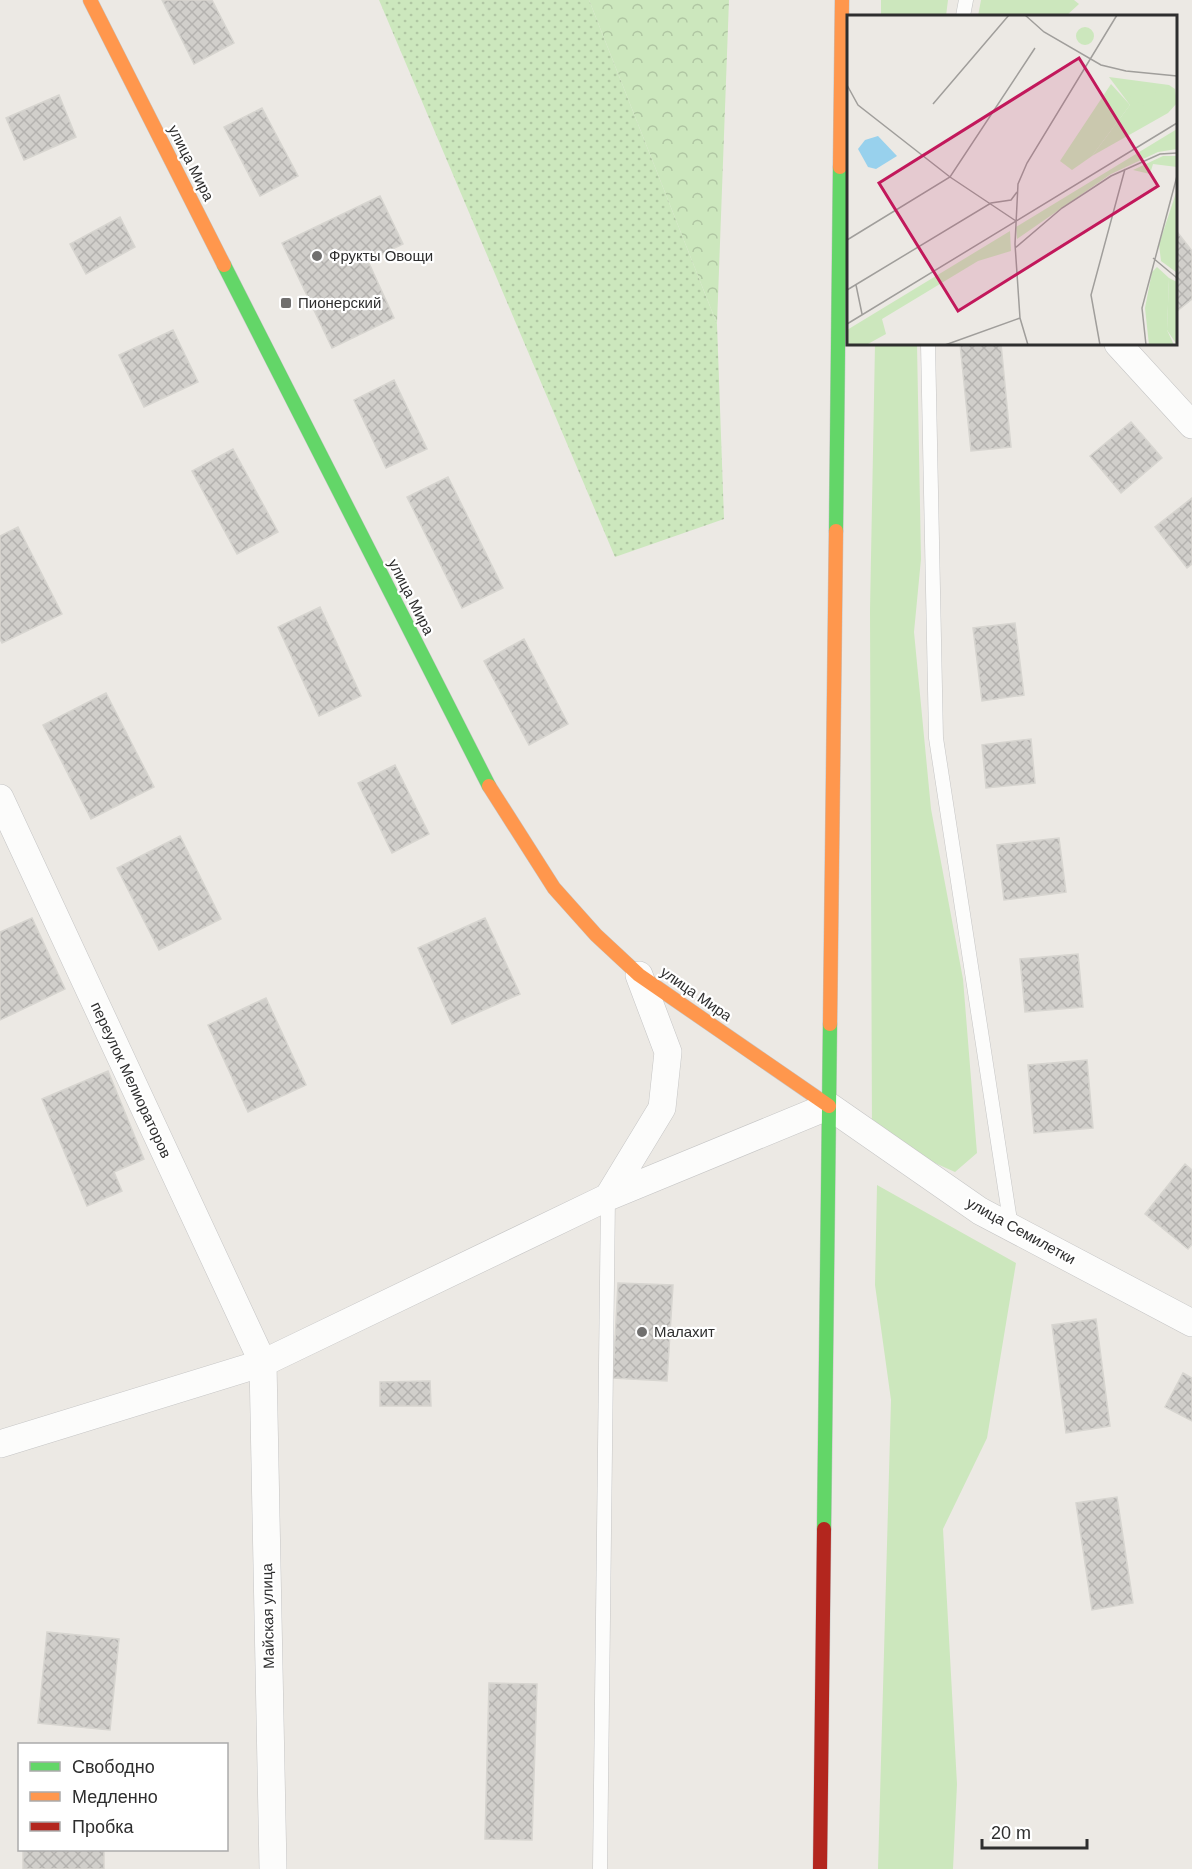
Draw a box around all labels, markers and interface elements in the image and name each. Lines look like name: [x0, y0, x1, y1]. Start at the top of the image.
inset map: [847, 15, 1177, 345]
street label: улица Мира: [165, 122, 218, 204]
place label: Фрукты Овощи: [329, 247, 433, 264]
marker: Фрукты Овощи: [310, 249, 324, 263]
place label: Пионерский: [298, 294, 381, 311]
marker: Пионерский: [279, 296, 293, 310]
street label: улица Мира: [385, 556, 438, 638]
street label: улица Мира: [657, 963, 736, 1025]
street label: переулок Мелиораторов: [88, 999, 175, 1161]
street label: улица Семилетки: [964, 1194, 1079, 1267]
place label: Малахит: [654, 1323, 715, 1340]
marker: Малахит: [635, 1325, 649, 1339]
street label: Майская улица: [258, 1562, 277, 1669]
legend: [18, 1743, 228, 1851]
text: Свободно: [72, 1757, 155, 1777]
text: Медленно: [72, 1787, 158, 1807]
scale bar: [982, 1812, 1087, 1850]
text: Пробка: [72, 1817, 135, 1837]
text: 20 m: [991, 1823, 1031, 1843]

